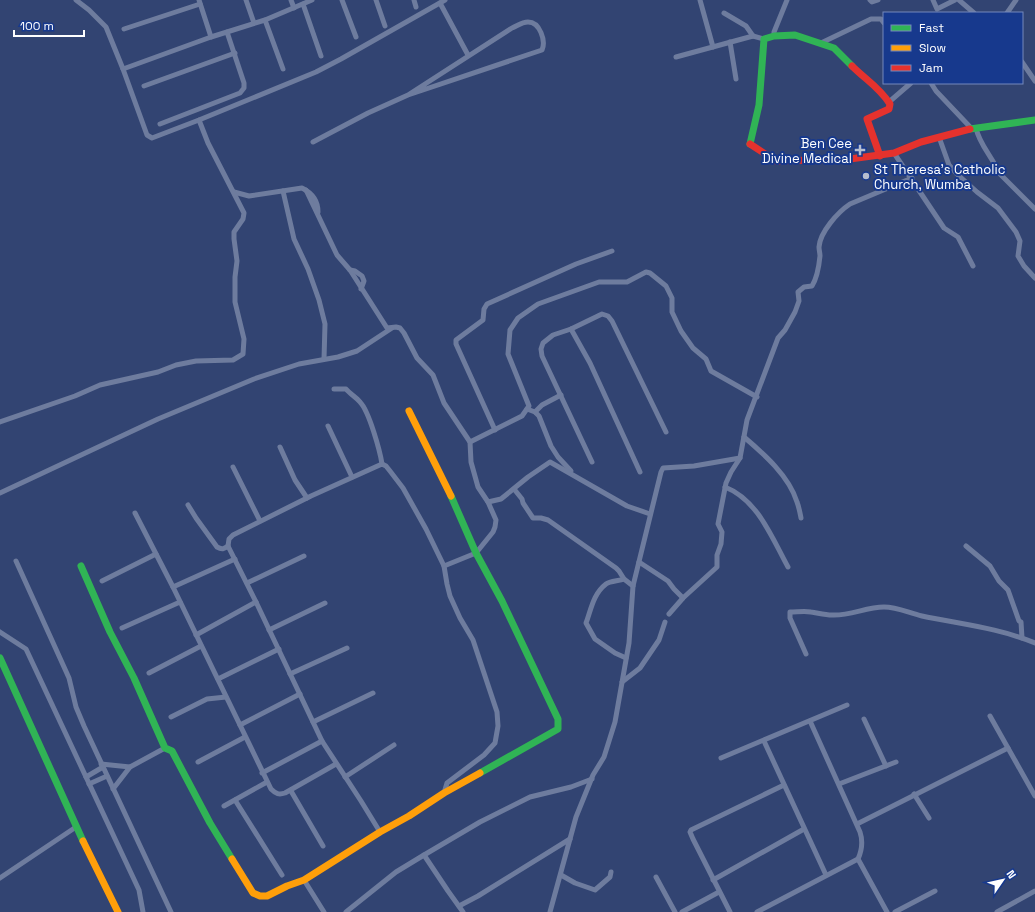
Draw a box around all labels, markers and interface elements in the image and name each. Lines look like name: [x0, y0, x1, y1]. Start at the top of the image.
scale bar: [14, 12, 84, 38]
legend: [883, 12, 1023, 84]
text: 100 m: [20, 18, 54, 34]
text: Fast: [919, 20, 944, 36]
text: Slow: [919, 40, 946, 56]
text: Jam: [919, 60, 943, 76]
place label: Ben Cee Divine Medical: [762, 135, 852, 167]
marker: Ben Cee Divine Medical: [855, 145, 865, 155]
place label: St Theresa's Catholic Church, Wumba: [874, 161, 1006, 193]
marker: St Theresa's Catholic Church, Wumba: [861, 171, 871, 181]
north arrow: [983, 860, 1023, 900]
text: N: [1003, 867, 1019, 881]

